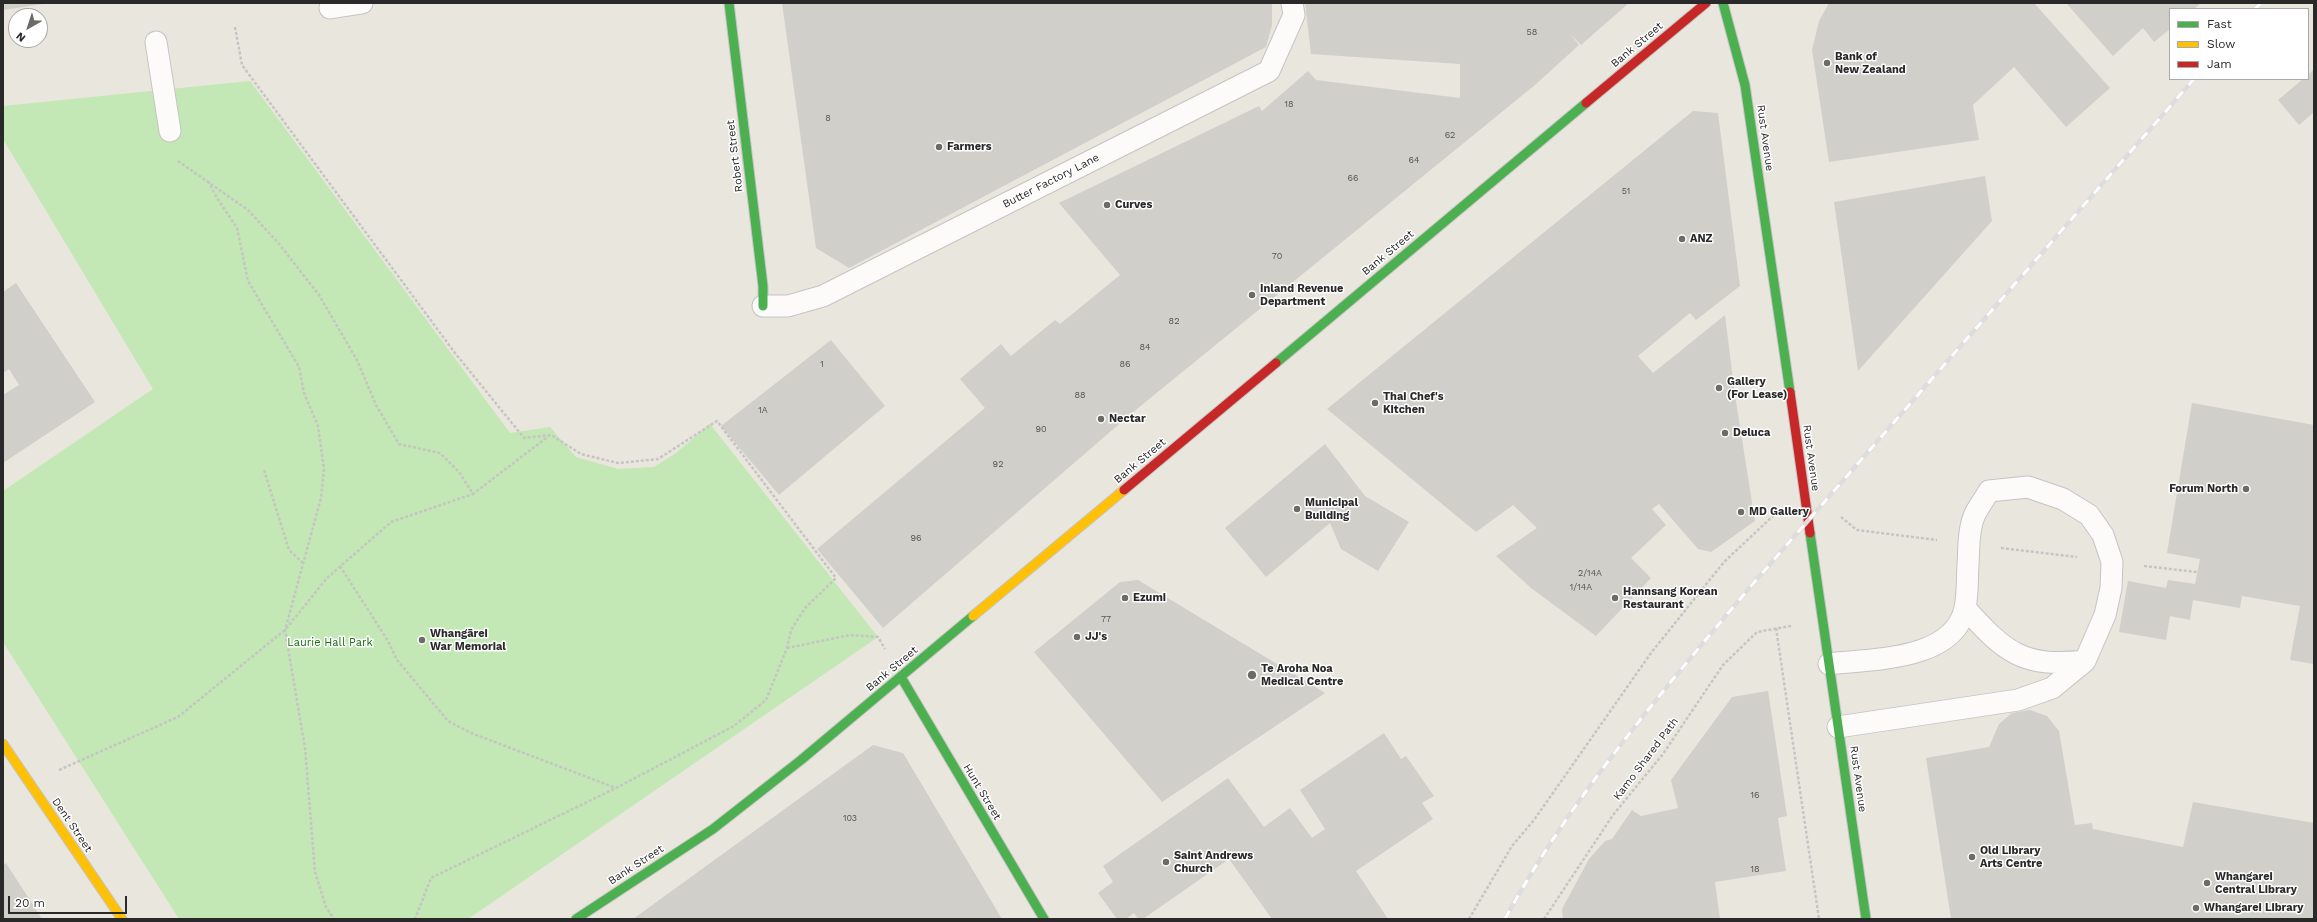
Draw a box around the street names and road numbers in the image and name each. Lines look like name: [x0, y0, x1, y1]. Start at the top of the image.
street label: Bank Street: [1609, 20, 1665, 70]
street label: Rust Avenue: [1754, 104, 1776, 172]
street label: Robert Street: [724, 119, 746, 193]
street label: Butter Factory Lane: [1000, 151, 1102, 211]
street label: Bank Street: [1360, 228, 1416, 278]
street label: Rust Avenue: [1800, 424, 1822, 492]
street label: Bank Street: [1112, 436, 1168, 486]
street label: Bank Street: [864, 644, 920, 694]
street label: Kamo Shared Path: [1611, 715, 1681, 803]
street label: Rust Avenue: [1847, 745, 1869, 813]
street label: Hunt Street: [960, 762, 1004, 822]
street label: Dent Street: [49, 795, 95, 855]
street label: Bank Street: [606, 842, 666, 888]

